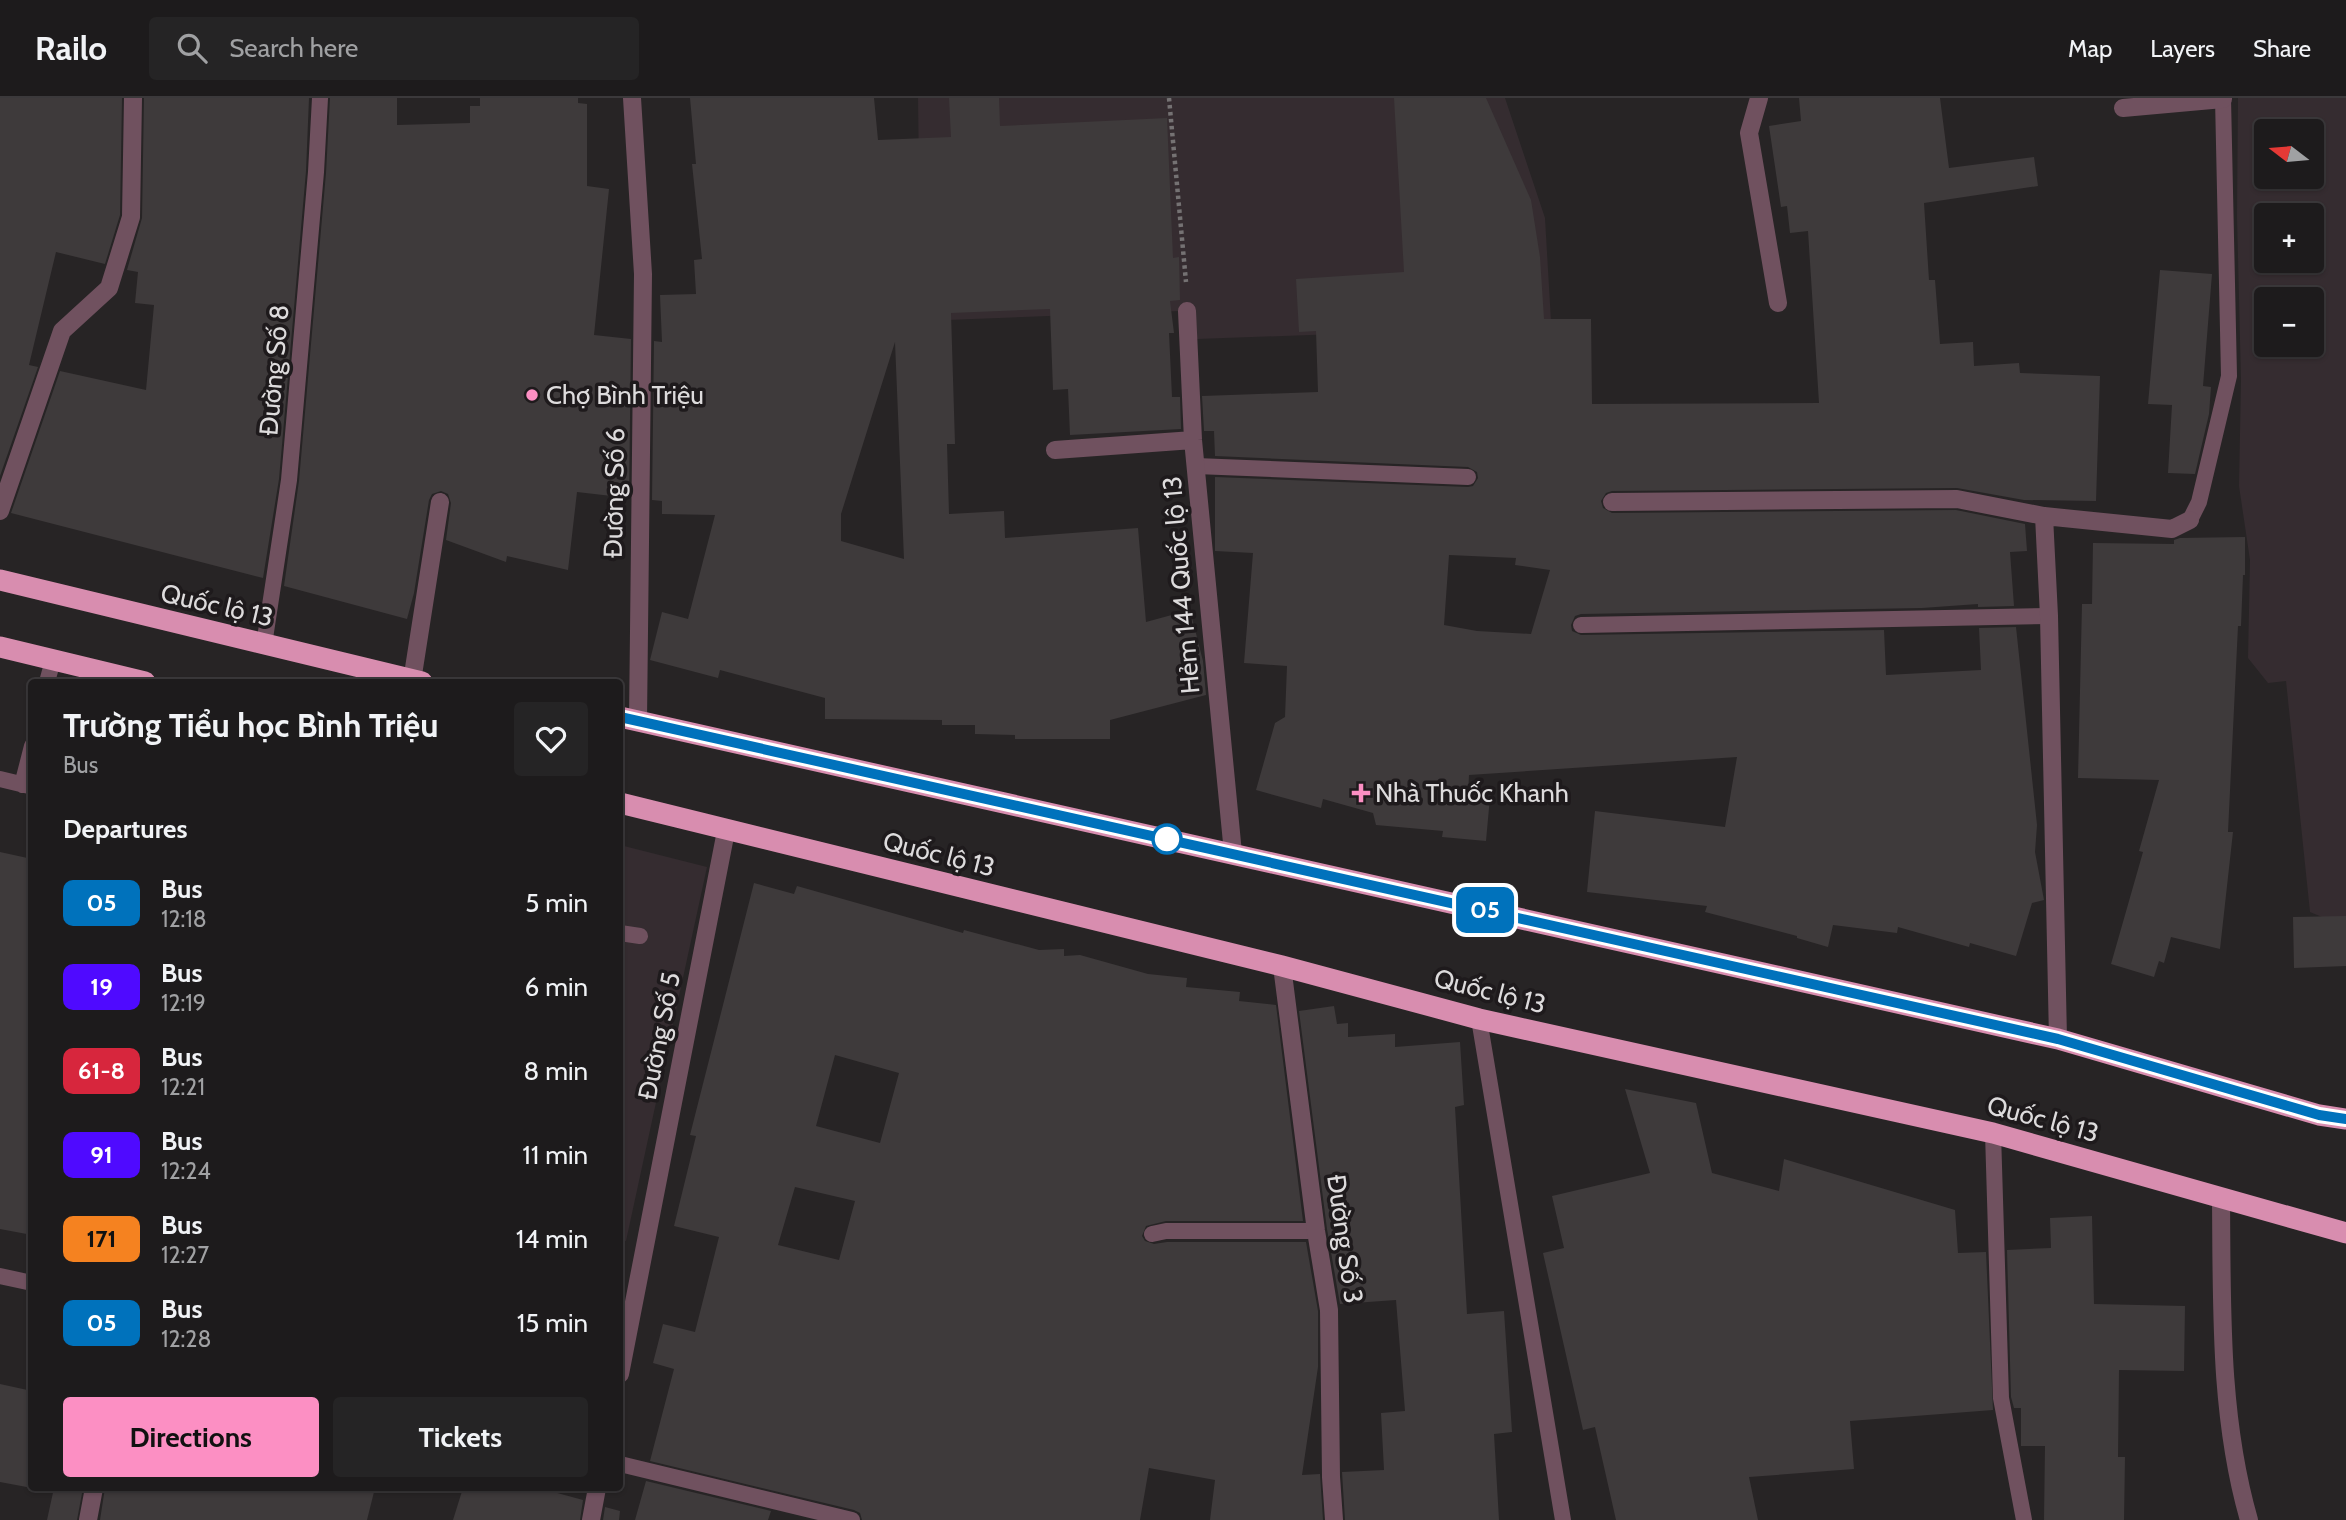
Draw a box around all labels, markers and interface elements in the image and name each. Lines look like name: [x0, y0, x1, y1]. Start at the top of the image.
search box: [149, 17, 639, 80]
text: Railo: [35, 28, 107, 68]
icon: search: [173, 29, 211, 67]
text: Search here: [229, 32, 358, 64]
text: Map: [2068, 34, 2112, 63]
text: Layers: [2150, 34, 2215, 63]
text: Share: [2253, 34, 2311, 63]
north arrow: [2254, 119, 2324, 189]
map controls: [2254, 119, 2324, 357]
button: +: [2254, 203, 2324, 273]
button: −: [2254, 287, 2324, 357]
street label: Đường Số 8: [252, 303, 296, 437]
place label: Chợ Bình Triệu: [546, 379, 704, 411]
marker: Chợ Bình Triệu: [524, 387, 540, 403]
street label: Đường Số 6: [597, 428, 631, 558]
street label: Hẻm 144 Quốc lộ 13: [1156, 475, 1206, 695]
street label: Quốc lộ 13: [158, 577, 276, 633]
button: heart: [514, 702, 588, 776]
text: Trường Tiểu học Bình Triệu: [63, 705, 438, 745]
text: Bus: [63, 751, 98, 779]
place label: Nhà Thuốc Khanh: [1375, 777, 1569, 809]
marker: Nhà Thuốc Khanh: [1353, 785, 1369, 801]
text: Departures: [63, 813, 187, 845]
unlabelled marker: [1152, 824, 1182, 854]
street label: Quốc lộ 13: [880, 825, 998, 883]
text: Bus: [161, 873, 202, 905]
text: 5 min: [525, 887, 588, 919]
line badge: 05: [1454, 887, 1516, 933]
text: 05: [87, 888, 116, 917]
text: 05: [1470, 895, 1500, 924]
text: 12:18: [161, 905, 207, 933]
text: Bus: [161, 957, 202, 989]
street label: Quốc lộ 13: [1431, 962, 1549, 1020]
street label: Đường Số 5: [631, 969, 687, 1103]
text: 6 min: [525, 971, 588, 1003]
text: 19: [90, 972, 113, 1001]
text: 12:19: [161, 989, 206, 1017]
text: Bus: [161, 1041, 202, 1073]
text: 8 min: [524, 1055, 588, 1087]
text: 61-8: [78, 1056, 125, 1085]
text: 12:21: [161, 1073, 205, 1101]
street label: Quốc lộ 13: [1984, 1089, 2102, 1149]
text: Bus: [161, 1125, 202, 1157]
text: 11 min: [522, 1139, 588, 1171]
text: 91: [90, 1140, 113, 1169]
text: 12:24: [161, 1157, 211, 1185]
street label: Đường Số 3: [1320, 1173, 1370, 1305]
text: Bus: [161, 1209, 202, 1241]
text: 14 min: [516, 1223, 588, 1255]
text: 171: [87, 1224, 116, 1253]
text: 12:27: [161, 1241, 209, 1269]
text: Bus: [161, 1293, 202, 1325]
text: 15 min: [517, 1307, 588, 1339]
text: 05: [87, 1308, 116, 1337]
text: 12:28: [161, 1325, 211, 1353]
button: Directions: [63, 1397, 319, 1477]
button: Tickets: [333, 1397, 588, 1477]

